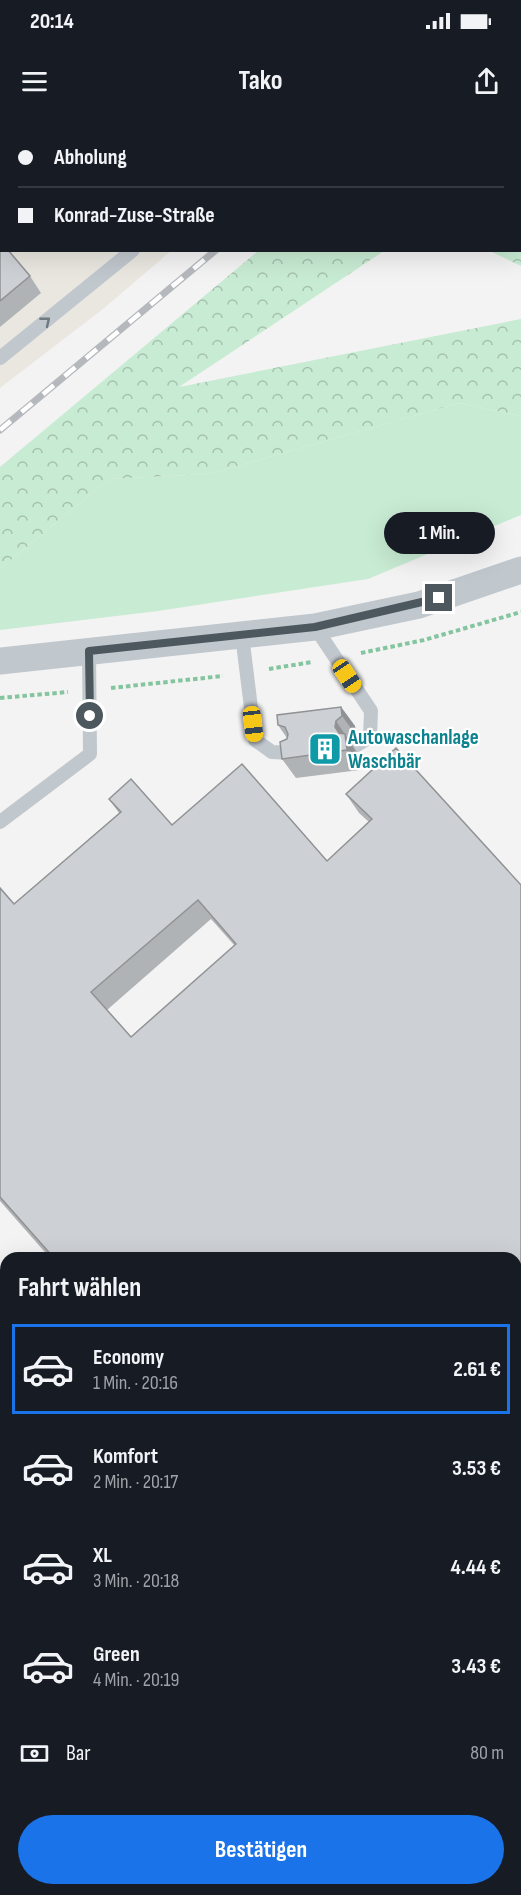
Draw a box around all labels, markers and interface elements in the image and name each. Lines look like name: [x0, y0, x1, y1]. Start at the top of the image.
text: 20:14: [30, 8, 74, 35]
icon: menu: [18, 65, 51, 98]
text: Tako: [239, 65, 282, 97]
icon: share: [470, 65, 503, 98]
text: Abholung: [54, 144, 127, 171]
text: Konrad-Zuse-Straße: [54, 202, 215, 229]
one-way arrow: [39, 318, 50, 329]
callout: 1 Min.: [384, 511, 494, 553]
text: 1 Min.: [419, 521, 460, 545]
route end: [425, 584, 452, 611]
car: [329, 656, 365, 696]
route start: [76, 702, 103, 729]
car: [242, 705, 264, 743]
place label: Autowaschanlage Waschbär: [347, 725, 479, 774]
building icon: Autowaschanlage Waschbär: [307, 731, 343, 767]
text: Fahrt wählen: [18, 1272, 141, 1304]
icon: car: [21, 1342, 75, 1396]
text: Economy: [93, 1344, 164, 1371]
text: 2.61 €: [453, 1356, 501, 1383]
text: 1 Min. · 20:16: [93, 1371, 178, 1395]
icon: car: [21, 1441, 75, 1495]
text: Komfort: [93, 1443, 158, 1470]
text: 3.53 €: [452, 1455, 501, 1482]
text: 2 Min. · 20:17: [93, 1470, 178, 1494]
icon: car: [21, 1540, 75, 1594]
text: XL: [93, 1542, 112, 1569]
text: 4.44 €: [450, 1554, 501, 1581]
text: 3 Min. · 20:18: [93, 1569, 179, 1593]
icon: car: [21, 1639, 75, 1693]
text: Green: [93, 1641, 140, 1668]
text: 3.43 €: [451, 1653, 501, 1680]
text: 4 Min. · 20:19: [93, 1668, 179, 1692]
icon: cash: [18, 1737, 51, 1770]
text: Bar: [66, 1740, 91, 1767]
text: 80 m: [470, 1741, 504, 1765]
button: Bestätigen: [18, 1815, 504, 1884]

